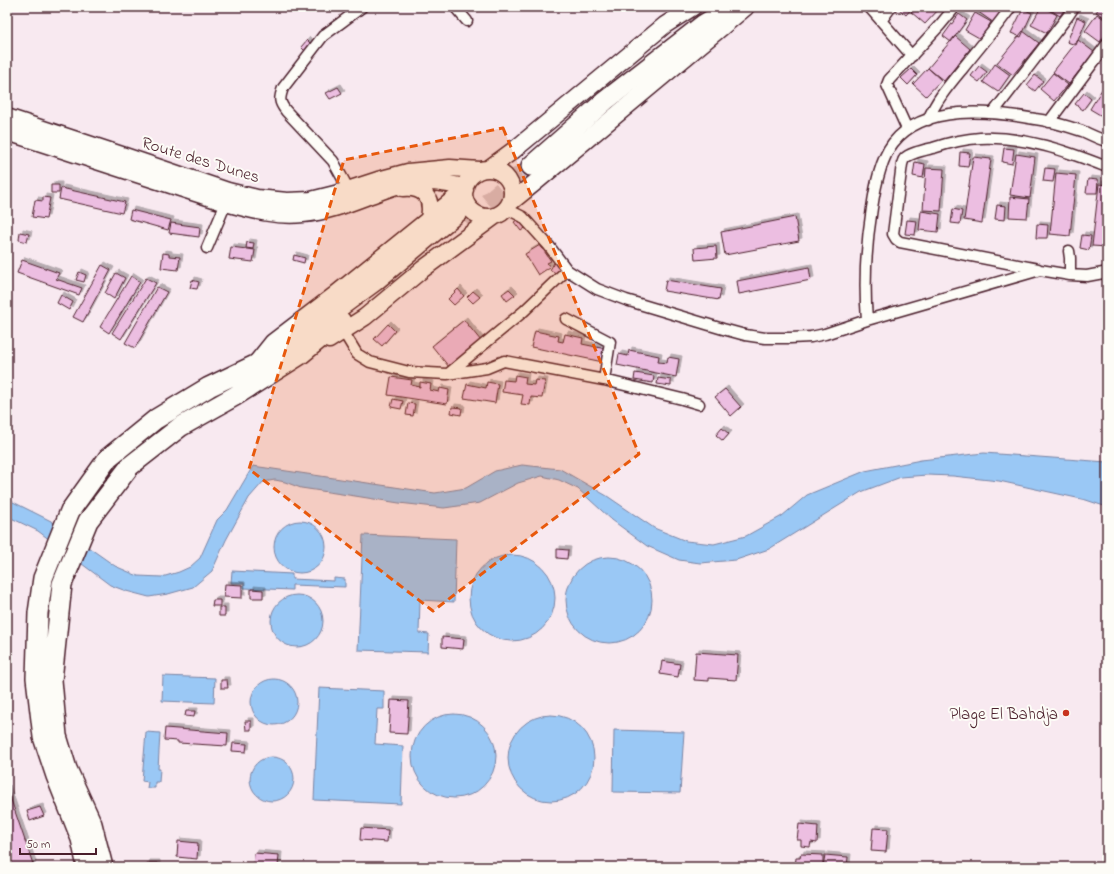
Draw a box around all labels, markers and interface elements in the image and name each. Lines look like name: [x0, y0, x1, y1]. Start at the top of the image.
street label: Route des Dunes: [138, 131, 263, 190]
place label: Plage El Bahdja: [949, 702, 1058, 729]
marker: Plage El Bahdja: [1061, 708, 1071, 718]
scale bar: [20, 830, 96, 856]
text: 50 m: [26, 836, 50, 854]

